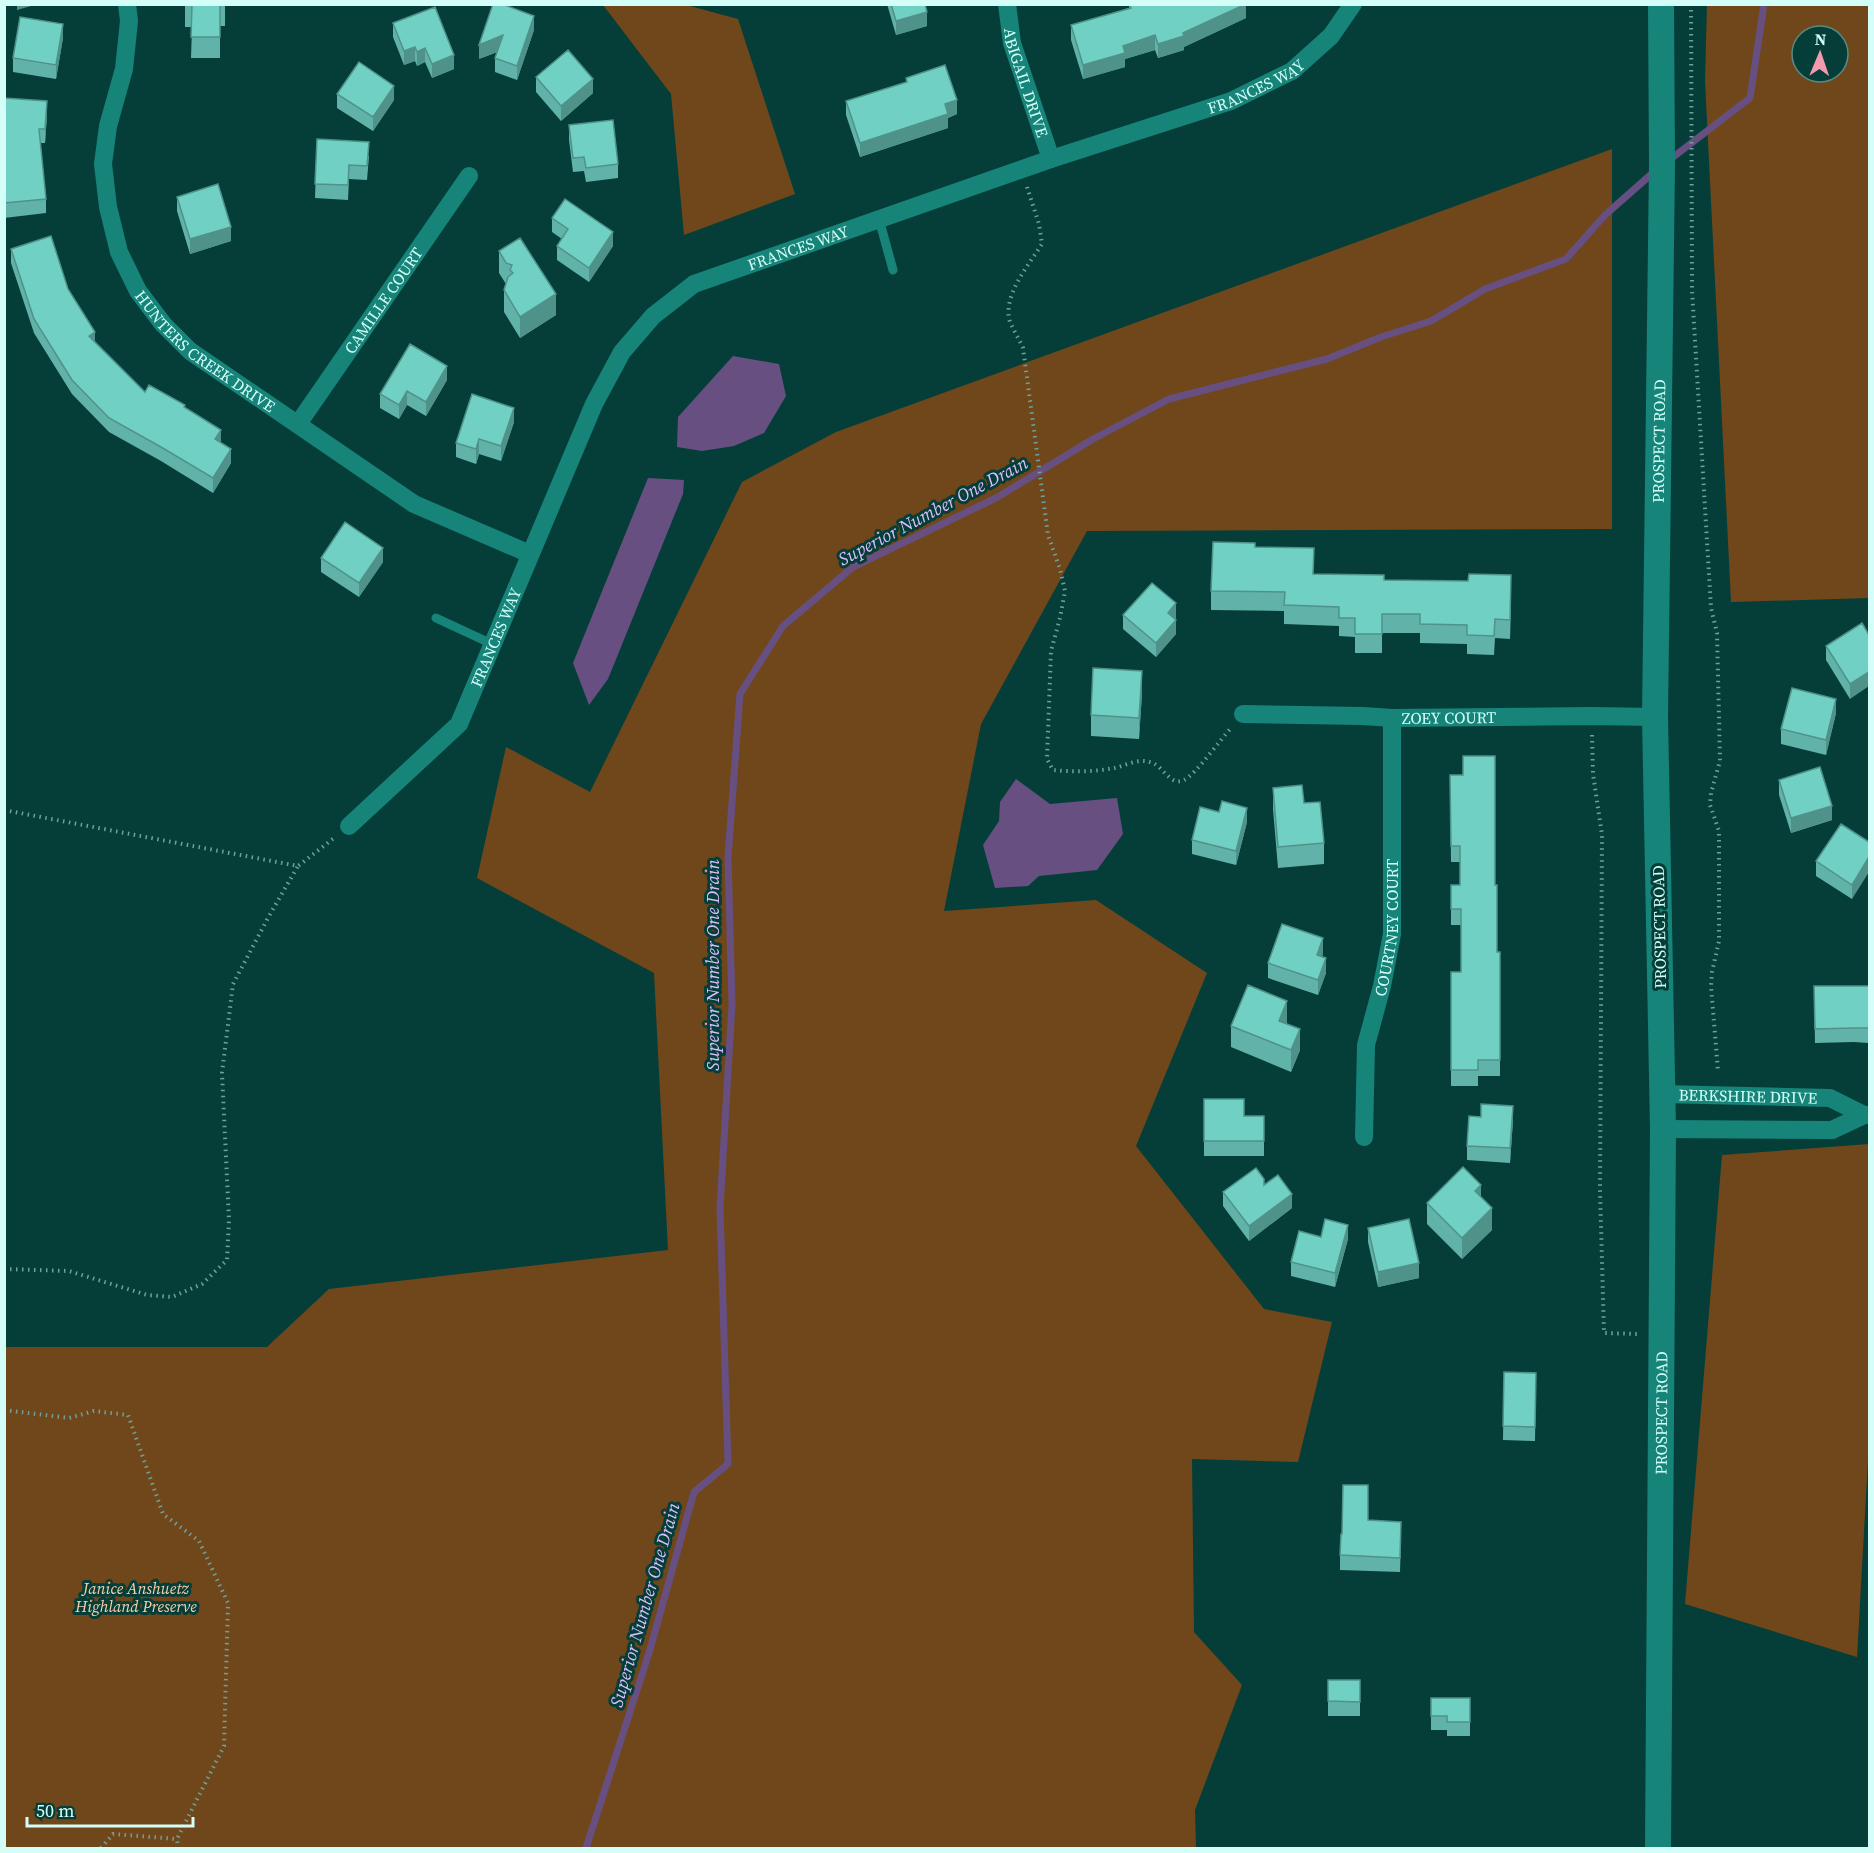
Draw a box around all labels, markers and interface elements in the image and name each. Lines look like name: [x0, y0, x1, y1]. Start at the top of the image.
north arrow: [1790, 24, 1850, 84]
street label: ABIGAIL DRIVE: [999, 26, 1054, 140]
text: N: [1814, 28, 1827, 50]
street label: FRANCES WAY: [1205, 54, 1310, 119]
street label: FRANCES WAY: [744, 220, 851, 275]
street label: CAMILLE COURT: [339, 243, 428, 358]
street label: HUNTERS CREEK DRIVE: [130, 285, 280, 417]
street label: PROSPECT ROAD: [1647, 379, 1670, 503]
water label: Superior Number One Drain: [834, 450, 1032, 571]
street label: FRANCES WAY: [465, 584, 526, 690]
street label: ZOEY COURT: [1402, 706, 1497, 729]
water label: Superior Number One Drain: [700, 859, 725, 1071]
street label: COURTNEY COURT: [1369, 859, 1403, 999]
street label: PROSPECT ROAD: [1647, 865, 1671, 989]
street label: BERKSHIRE DRIVE: [1678, 1083, 1818, 1109]
street label: PROSPECT ROAD: [1650, 1351, 1672, 1475]
water label: Superior Number One Drain: [603, 1500, 686, 1710]
park label: Janice Anshuetz Highland Preserve: [74, 1577, 197, 1617]
scale bar: [27, 1790, 194, 1828]
text: 50 m: [36, 1798, 74, 1823]

